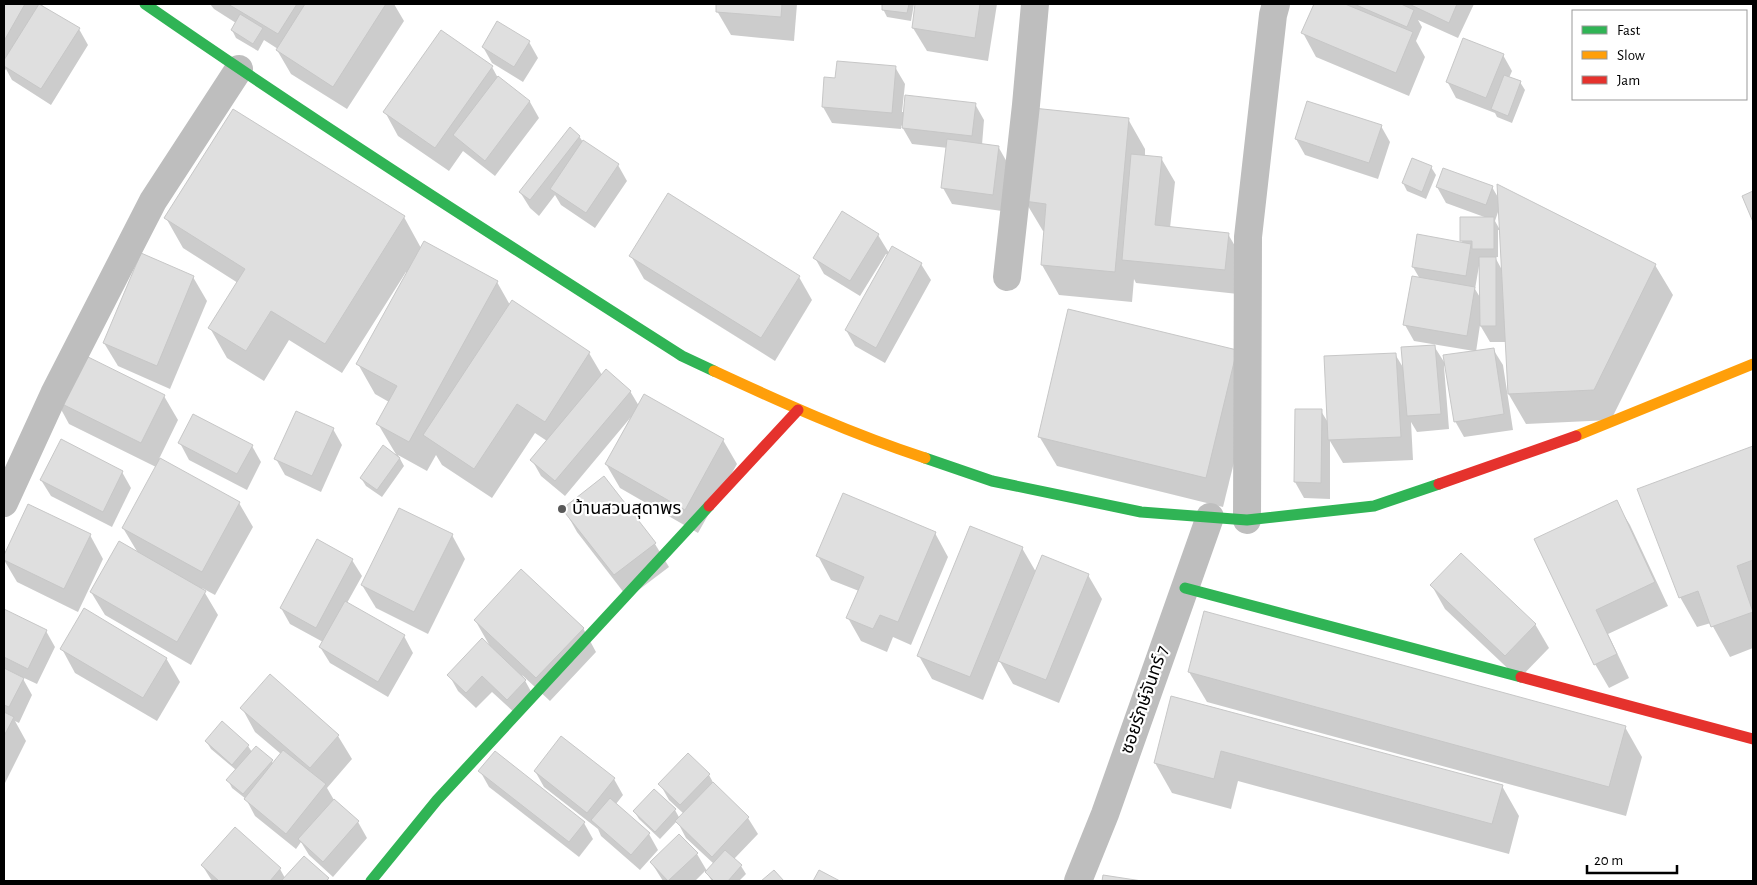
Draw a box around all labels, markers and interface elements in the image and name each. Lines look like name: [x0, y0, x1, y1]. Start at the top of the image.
legend: [1572, 10, 1747, 100]
text: Fast: [1617, 23, 1641, 38]
text: Slow: [1617, 48, 1645, 63]
text: Jam: [1617, 73, 1640, 88]
place label: บ้านสวนสุดาพร: [572, 498, 682, 519]
marker: บ้านสวนสุดาพร: [556, 503, 568, 515]
street label: ซอยรักษ์จันทร์ 7: [1117, 643, 1172, 756]
scale bar: [1587, 842, 1677, 874]
text: 20 m: [1594, 853, 1623, 868]

